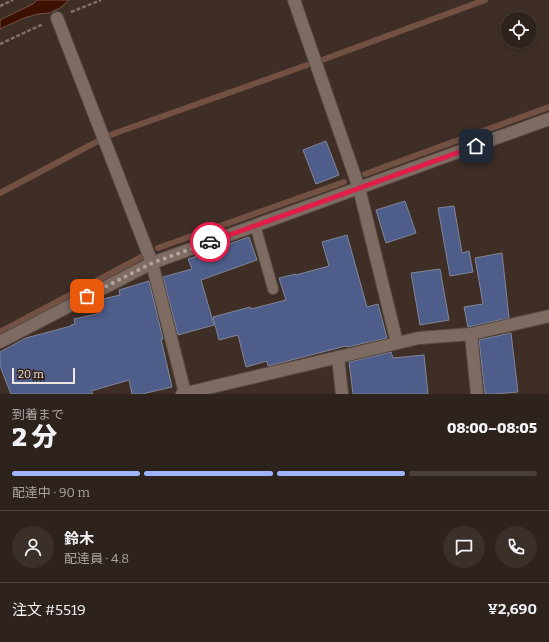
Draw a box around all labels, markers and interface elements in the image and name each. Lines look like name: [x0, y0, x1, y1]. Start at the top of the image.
map controls: [501, 12, 537, 48]
button: locate: [501, 12, 537, 48]
pin: [459, 129, 493, 163]
icon: home: [465, 135, 487, 157]
courier: [190, 222, 230, 262]
icon: car: [199, 231, 221, 253]
pin: [70, 279, 104, 313]
icon: bag: [76, 285, 98, 307]
scale bar: [12, 366, 75, 385]
text: 20 m: [18, 368, 44, 381]
text: 到着まで: [12, 407, 64, 422]
text: 08:00–08:05: [447, 419, 537, 437]
text: 2 分: [12, 422, 57, 453]
text: 配達中 · 90 m: [12, 485, 90, 500]
button: person: [12, 526, 54, 568]
button: chat: [443, 526, 485, 568]
button: phone: [495, 526, 537, 568]
text: 鈴木: [64, 530, 94, 548]
text: 配達員 · 4.8: [64, 551, 129, 566]
text: ¥2,690: [488, 600, 537, 618]
text: 注文 #5519: [12, 601, 86, 619]

